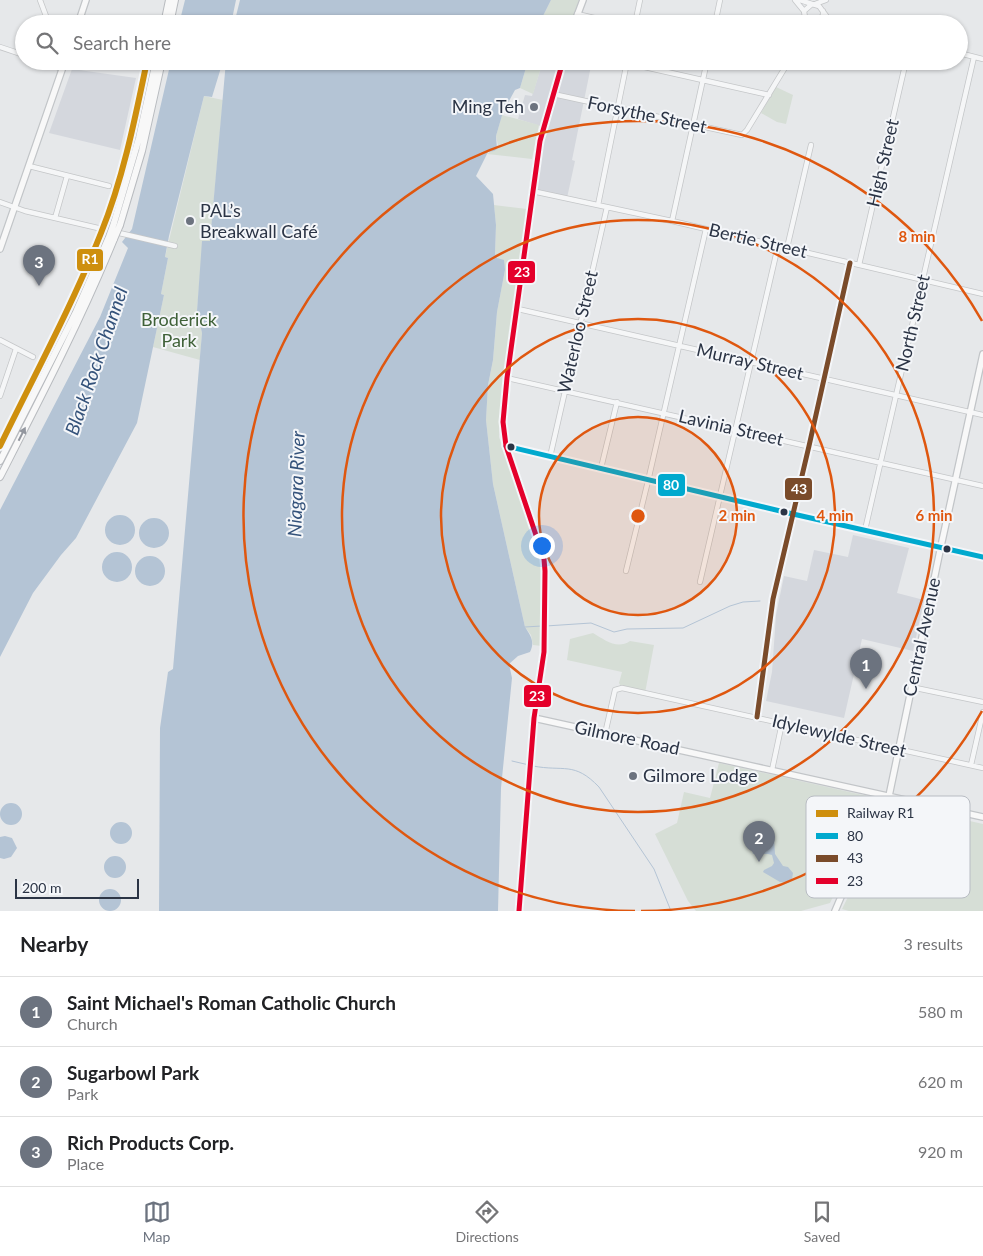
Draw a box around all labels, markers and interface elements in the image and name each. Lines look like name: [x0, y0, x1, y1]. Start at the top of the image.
search box: [15, 15, 968, 70]
icon: search: [33, 29, 61, 57]
text: Search here: [73, 31, 171, 54]
street label: Forsythe Street: [586, 91, 709, 137]
place label: Ming Teh: [452, 95, 524, 117]
marker: Ming Teh: [528, 101, 540, 113]
street label: High Street: [861, 116, 903, 209]
place label: PAL’s Breakwall Café: [200, 199, 318, 242]
marker: PAL’s Breakwall Café: [184, 215, 196, 227]
street label: Bertie Street: [707, 218, 810, 262]
text: 8 min: [898, 227, 936, 245]
pin: 3: [23, 245, 55, 286]
line badge: R1: [76, 248, 104, 272]
text: R1: [81, 250, 99, 267]
line badge: 23: [507, 260, 536, 284]
text: 23: [514, 263, 530, 280]
street label: Waterloo Street: [552, 268, 602, 395]
street label: North Street: [890, 272, 934, 373]
water label: Black Rock Channel: [59, 284, 132, 438]
park label: Broderick Park: [141, 308, 218, 351]
street label: Murray Street: [695, 338, 806, 384]
street label: Lavinia Street: [677, 404, 786, 450]
one-way arrow: [18, 426, 26, 441]
water label: Niagara River: [282, 430, 309, 537]
unlabelled marker: [506, 442, 516, 452]
line badge: 80: [657, 473, 686, 497]
text: 80: [663, 476, 679, 493]
line badge: 43: [784, 477, 813, 501]
text: 43: [791, 480, 807, 497]
text: 2 min: [718, 506, 756, 524]
text: 4 min: [816, 506, 854, 524]
text: 6 min: [915, 506, 953, 524]
centre of rings: [629, 507, 647, 525]
unlabelled marker: [779, 507, 789, 517]
your location: [529, 533, 555, 559]
unlabelled marker: [942, 544, 952, 554]
street label: Central Avenue: [898, 575, 944, 698]
pin: 1: [850, 648, 882, 689]
line badge: 23: [523, 684, 552, 708]
text: 23: [529, 687, 545, 704]
street label: Idylewylde Street: [770, 709, 909, 761]
street label: Gilmore Road: [573, 715, 682, 759]
place label: Gilmore Lodge: [643, 764, 758, 786]
marker: Gilmore Lodge: [627, 770, 639, 782]
legend: [806, 796, 970, 898]
text: Railway R1: [847, 804, 914, 821]
pin: 2: [743, 821, 775, 862]
text: 80: [847, 827, 863, 844]
text: 43: [847, 849, 863, 866]
text: 23: [847, 872, 863, 889]
scale bar: [15, 876, 139, 899]
text: 200 m: [22, 879, 61, 896]
text: Nearby: [20, 931, 88, 956]
text: 3 results: [903, 934, 963, 953]
text: Saint Michael's Roman Catholic Church: [67, 991, 396, 1014]
text: 1: [31, 1002, 41, 1021]
text: 580 m: [918, 1002, 963, 1021]
text: Church: [67, 1014, 118, 1033]
text: Sugarbowl Park: [67, 1061, 199, 1084]
text: 2: [31, 1072, 41, 1091]
text: 620 m: [918, 1072, 963, 1091]
text: Park: [67, 1084, 98, 1103]
text: Rich Products Corp.: [67, 1131, 234, 1154]
text: 3: [31, 1142, 41, 1161]
text: 920 m: [918, 1142, 963, 1161]
text: Place: [67, 1154, 104, 1173]
tab: Map: [143, 1198, 171, 1245]
tab: Directions: [456, 1198, 519, 1245]
tab: Saved: [804, 1198, 840, 1245]

